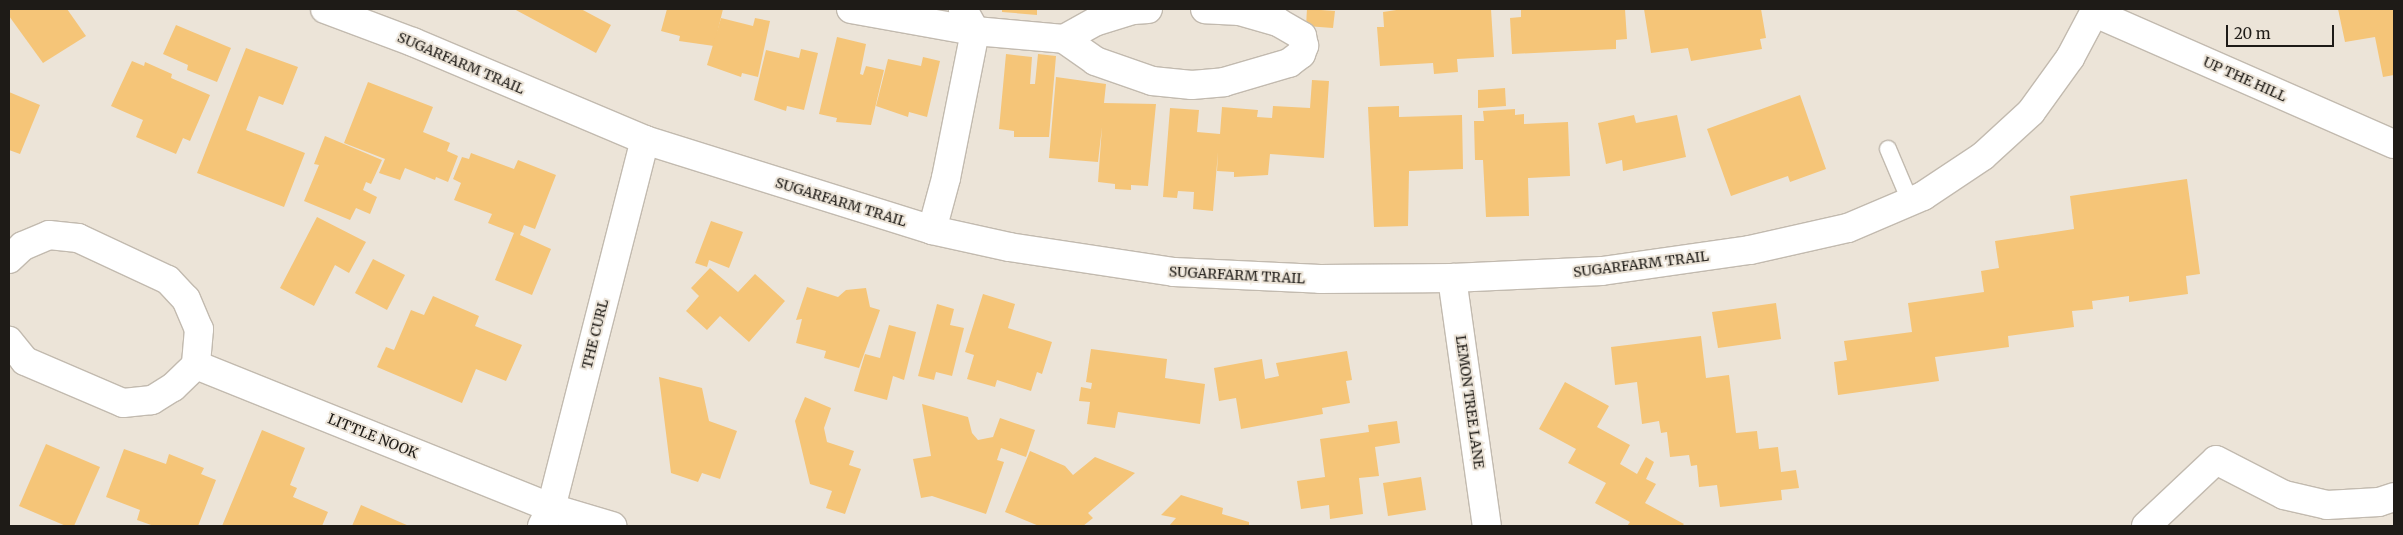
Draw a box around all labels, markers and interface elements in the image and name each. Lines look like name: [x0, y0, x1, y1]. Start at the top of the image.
scale bar: [2228, 15, 2336, 47]
text: 20 m: [2234, 24, 2271, 43]
street label: SUGARFARM TRAIL: [395, 29, 527, 97]
street label: UP THE HILL: [2201, 53, 2289, 105]
street label: SUGARFARM TRAIL: [773, 174, 909, 230]
street label: SUGARFARM TRAIL: [1572, 247, 1710, 281]
street label: SUGARFARM TRAIL: [1168, 263, 1306, 287]
street label: THE CURL: [578, 297, 612, 371]
street label: LEMON TREE LANE: [1452, 334, 1488, 470]
street label: LITTLE NOOK: [325, 410, 421, 462]

